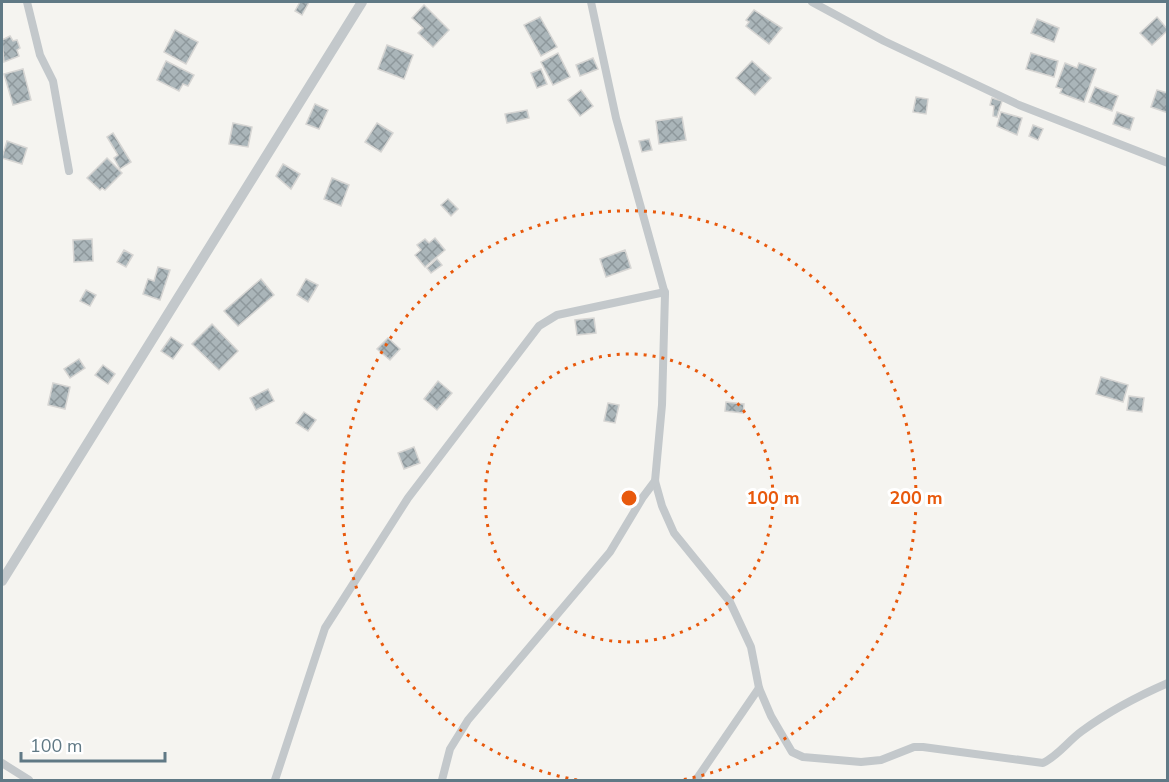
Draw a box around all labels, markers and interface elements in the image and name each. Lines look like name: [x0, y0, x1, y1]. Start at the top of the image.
text: 100 m: [746, 486, 800, 510]
text: 200 m: [889, 486, 943, 510]
centre of rings: [619, 488, 639, 508]
scale bar: [21, 725, 165, 763]
text: 100 m: [30, 734, 82, 758]

